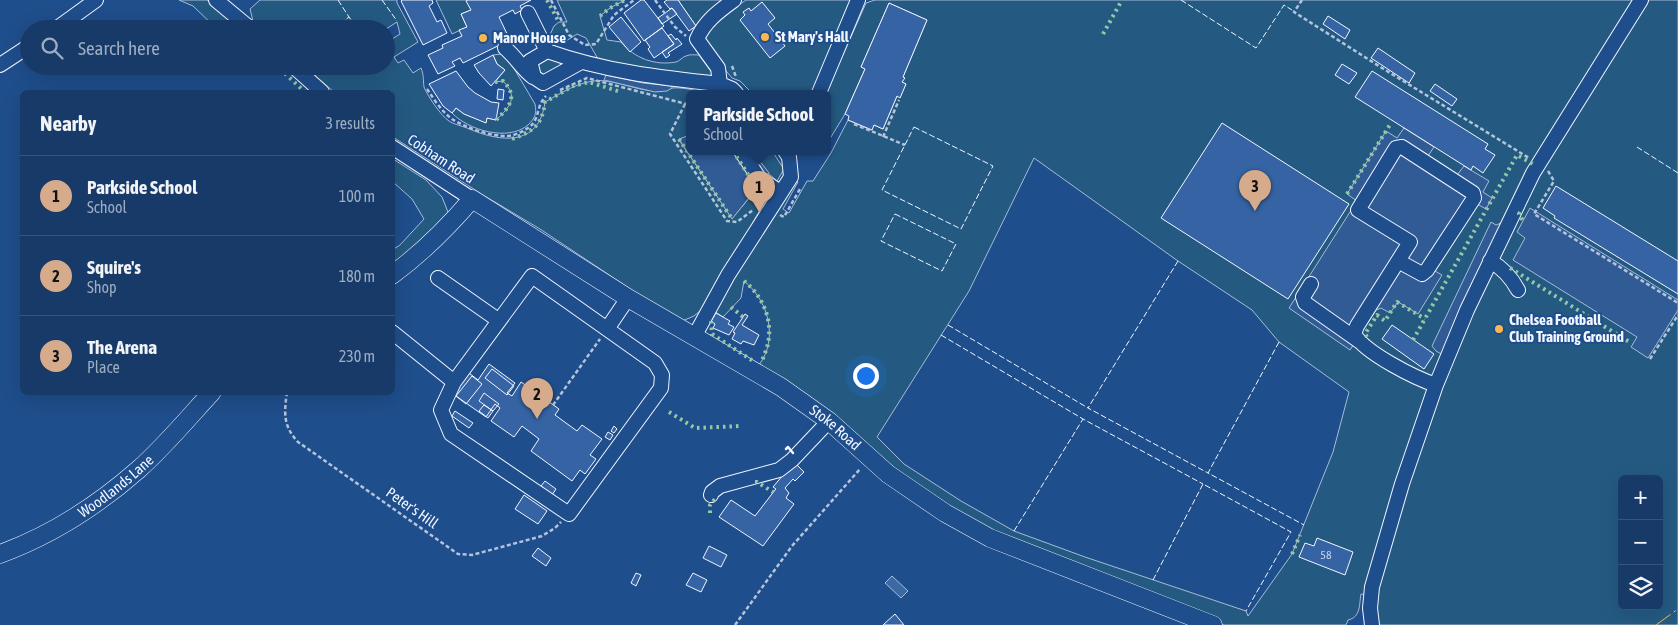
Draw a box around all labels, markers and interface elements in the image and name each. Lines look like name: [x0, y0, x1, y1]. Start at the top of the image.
search box: [20, 20, 395, 75]
place label: St Mary's Hall: [775, 28, 850, 45]
place label: Manor House: [493, 29, 566, 46]
marker: St Mary's Hall: [759, 31, 771, 43]
marker: Manor House: [477, 32, 489, 44]
icon: search: [38, 34, 66, 62]
text: Search here: [78, 37, 160, 59]
popup: [686, 90, 831, 155]
text: Parkside School: [703, 103, 814, 125]
text: Nearby: [40, 111, 96, 135]
text: 3 results: [325, 114, 375, 132]
text: School: [703, 125, 743, 143]
street label: Cobham Road: [404, 131, 478, 187]
pin: 3: [1239, 170, 1271, 211]
pin: 1: [743, 171, 775, 212]
text: Parkside School: [87, 176, 197, 198]
text: 1: [52, 187, 60, 205]
text: 100 m: [339, 187, 375, 205]
text: School: [87, 198, 127, 216]
text: Squire's: [87, 256, 141, 278]
text: 2: [52, 267, 60, 285]
text: 180 m: [339, 267, 375, 285]
text: Shop: [87, 278, 117, 296]
place label: Chelsea Football Club Training Ground: [1509, 311, 1624, 345]
marker: Chelsea Football Club Training Ground: [1493, 323, 1505, 335]
text: The Arena: [87, 336, 157, 358]
text: 3: [52, 347, 60, 365]
text: 230 m: [339, 347, 375, 365]
text: Place: [87, 358, 120, 376]
your location: [853, 363, 879, 389]
pin: 2: [521, 378, 553, 419]
street label: Stoke Road: [807, 401, 864, 453]
street label: Woodlands Lane: [75, 451, 157, 521]
map controls: [1618, 475, 1663, 610]
button: +: [1618, 475, 1663, 520]
street label: Peter's Hill: [383, 484, 441, 532]
button: −: [1618, 520, 1663, 565]
house number: 58: [1320, 548, 1332, 562]
button: layers: [1618, 565, 1663, 610]

